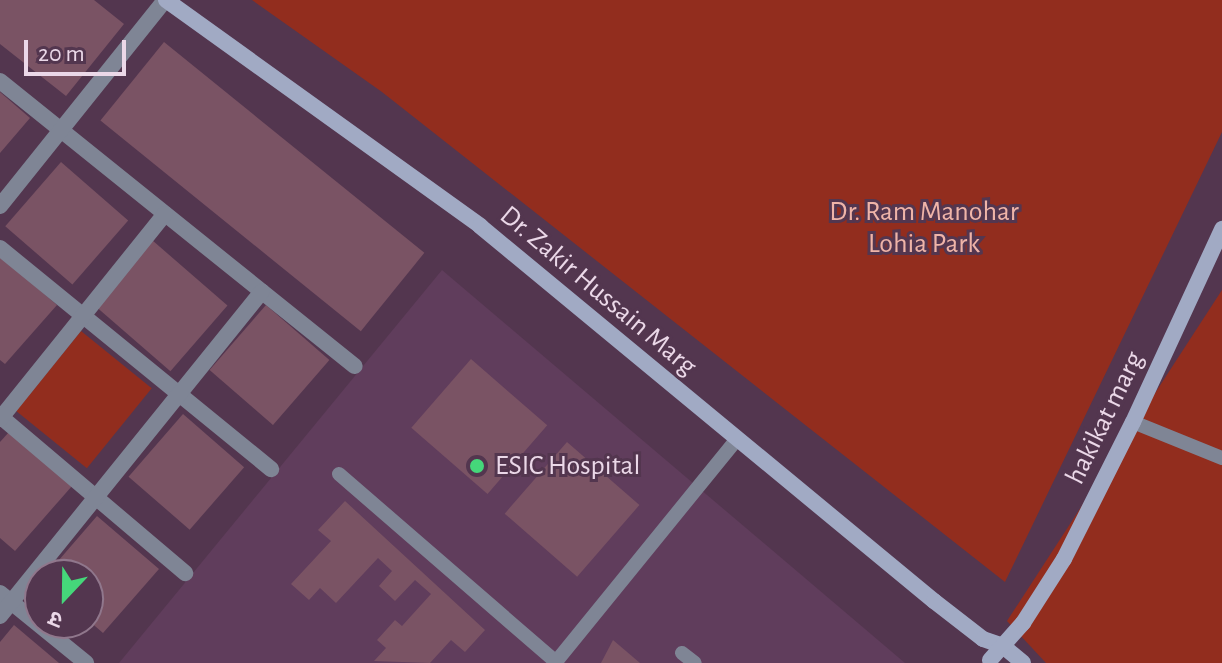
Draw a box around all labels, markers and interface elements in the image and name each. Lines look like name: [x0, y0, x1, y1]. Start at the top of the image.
scale bar: [28, 24, 130, 74]
text: 20 m: [38, 42, 85, 66]
park label: Dr. Ram Manohar Lohia Park: [829, 195, 1019, 261]
street label: Dr. Zakir Hussain Marg: [493, 199, 703, 383]
street label: hakikat marg: [1058, 346, 1152, 490]
place label: ESIC Hospital: [495, 449, 640, 483]
marker: ESIC Hospital: [466, 455, 488, 477]
north arrow: [24, 559, 104, 639]
text: उ: [46, 607, 66, 632]

